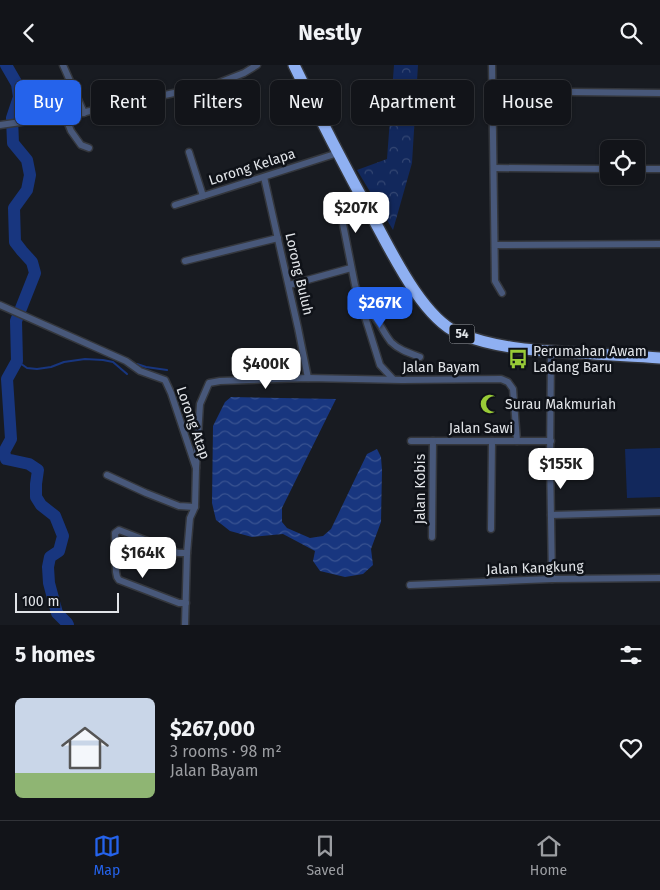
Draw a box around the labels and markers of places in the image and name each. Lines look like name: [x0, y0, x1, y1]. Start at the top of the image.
pin: $207K: [321, 191, 391, 234]
pin: $267K: [345, 287, 415, 329]
place label: Perumahan Awam Ladang Baru: [533, 343, 647, 376]
pin: $400K: [231, 347, 301, 390]
bus stop icon: Perumahan Awam Ladang Baru: [507, 348, 529, 370]
mosque icon: Surau Makmuriah: [479, 393, 501, 415]
place label: Surau Makmuriah: [505, 396, 616, 413]
pin: $155K: [526, 447, 596, 490]
pin: $164K: [108, 537, 178, 579]

